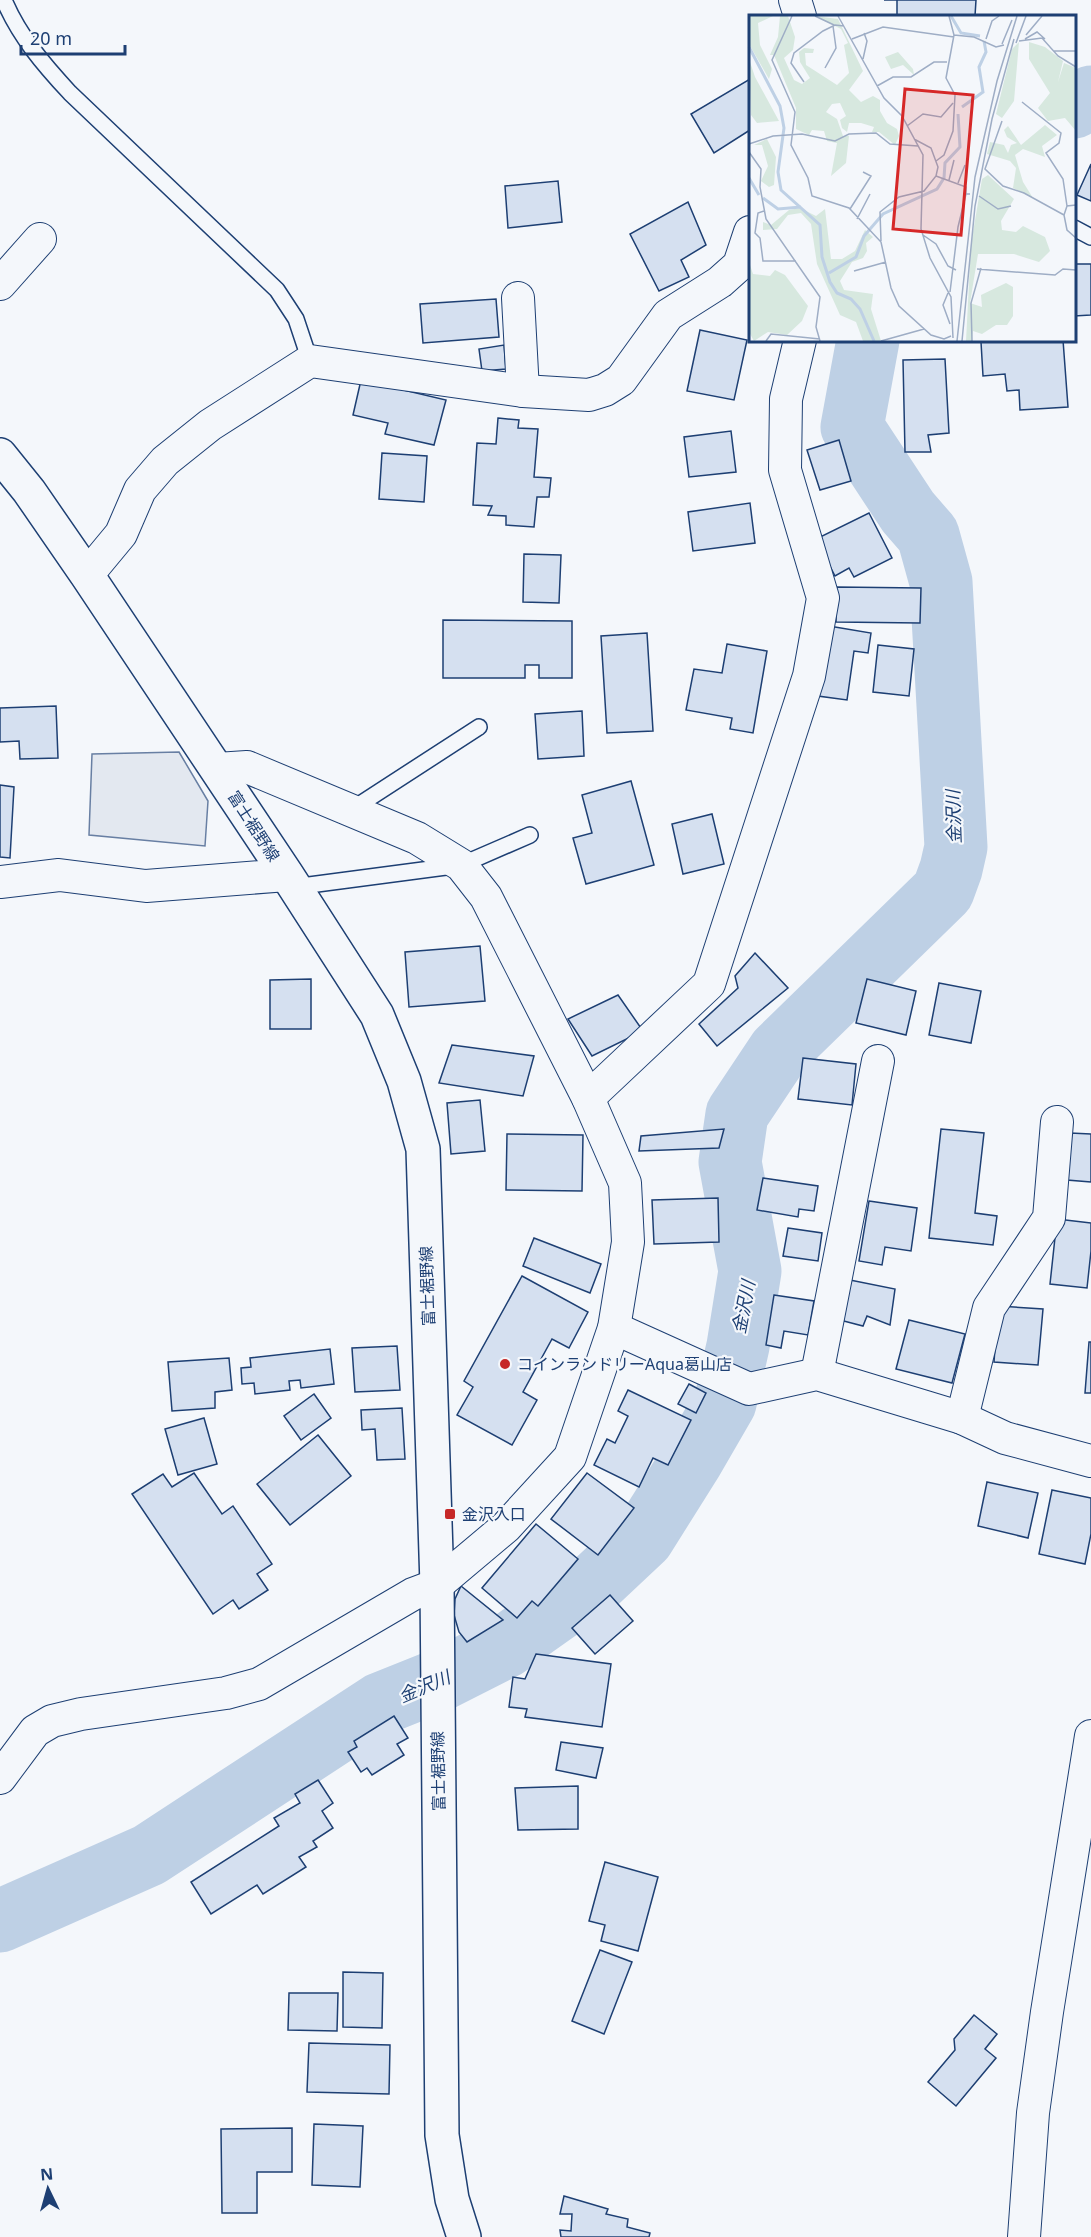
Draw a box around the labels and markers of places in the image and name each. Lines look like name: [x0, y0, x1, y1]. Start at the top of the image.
place label: コインランドリーAqua葛山店: [517, 1353, 732, 1375]
marker: コインランドリーAqua葛山店: [498, 1357, 512, 1371]
place label: 金沢入口: [462, 1503, 526, 1525]
marker: 金沢入口: [443, 1507, 457, 1521]

